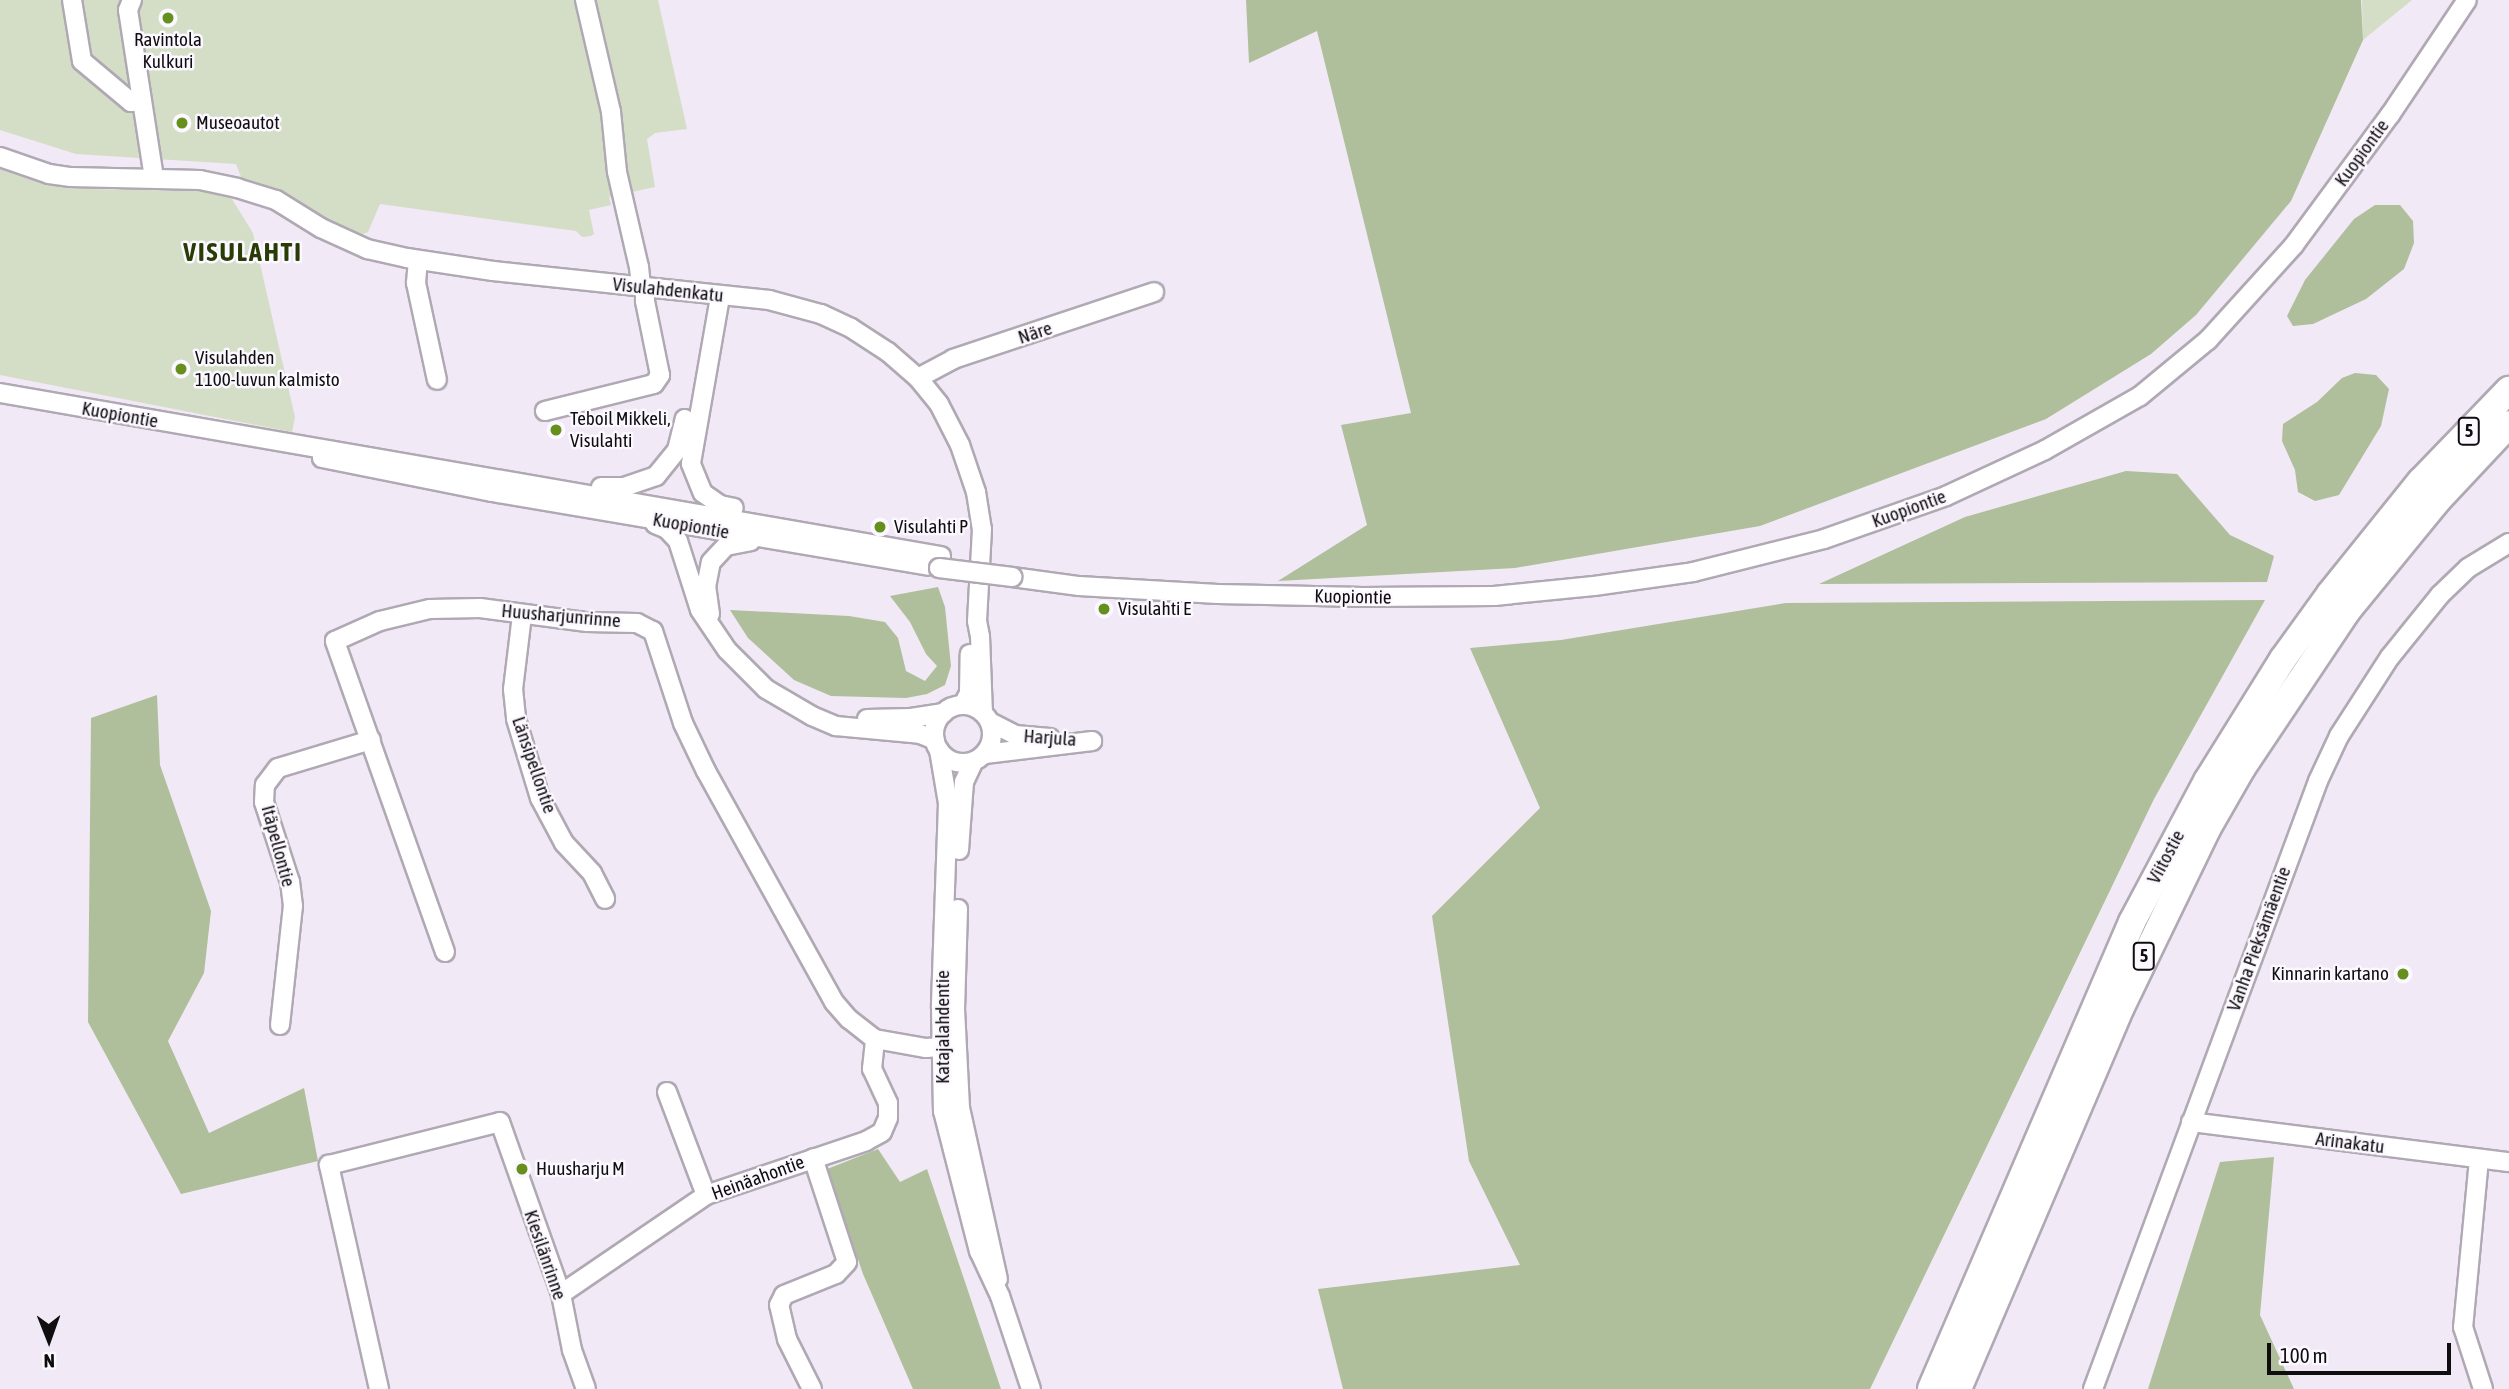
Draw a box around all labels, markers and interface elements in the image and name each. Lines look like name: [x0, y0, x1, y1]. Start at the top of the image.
marker: Ravintola Kulkuri: [160, 10, 176, 26]
place label: Ravintola Kulkuri: [134, 29, 202, 73]
place label: Museoautot: [196, 112, 280, 134]
marker: Museoautot: [174, 115, 190, 131]
street label: Kuopiontie: [2330, 115, 2394, 191]
district label: VISULAHTI: [184, 237, 302, 269]
street label: Visulahdenkatu: [611, 273, 725, 307]
street label: Näre: [1015, 317, 1055, 349]
place label: Visulahden 1100-luvun kalmisto: [195, 347, 340, 391]
marker: Visulahden 1100-luvun kalmisto: [173, 361, 189, 377]
street label: Kuopiontie: [80, 397, 160, 433]
place label: Teboil Mikkeli, Visulahti: [570, 408, 671, 452]
road number: 5: [2457, 416, 2481, 446]
marker: Teboil Mikkeli, Visulahti: [548, 422, 564, 438]
street label: Kuopiontie: [1869, 485, 1949, 533]
street label: Kuopiontie: [651, 508, 731, 544]
place label: Visulahti P: [894, 516, 968, 538]
marker: Visulahti P: [872, 519, 888, 535]
street label: Kuopiontie: [1314, 585, 1392, 609]
place label: Visulahti E: [1118, 598, 1191, 620]
street label: Huusharjunrinne: [500, 599, 622, 633]
marker: Visulahti E: [1096, 601, 1112, 617]
street label: Länsipellontie: [507, 714, 561, 816]
street label: Harjula: [1023, 725, 1077, 751]
street label: Itäpellontie: [256, 803, 300, 889]
street label: Viitostie: [2142, 826, 2190, 888]
street label: Vanha Pieksämäentie: [2222, 864, 2296, 1014]
road number: 5: [2132, 942, 2156, 971]
place label: Kinnarin kartano: [2271, 963, 2389, 985]
marker: Kinnarin kartano: [2395, 966, 2411, 982]
street label: Katajalahdentie: [932, 970, 954, 1084]
street label: Arinakatu: [2314, 1127, 2386, 1159]
street label: Heinäahontie: [709, 1151, 807, 1205]
place label: Huusharju M: [536, 1158, 625, 1180]
marker: Huusharju M: [514, 1161, 530, 1177]
street label: Kiesilänrinne: [519, 1207, 571, 1303]
north arrow: [14, 1305, 84, 1375]
scale bar: [2271, 1330, 2455, 1374]
text: 100 m: [2280, 1343, 2328, 1367]
text: N: [44, 1350, 55, 1372]

